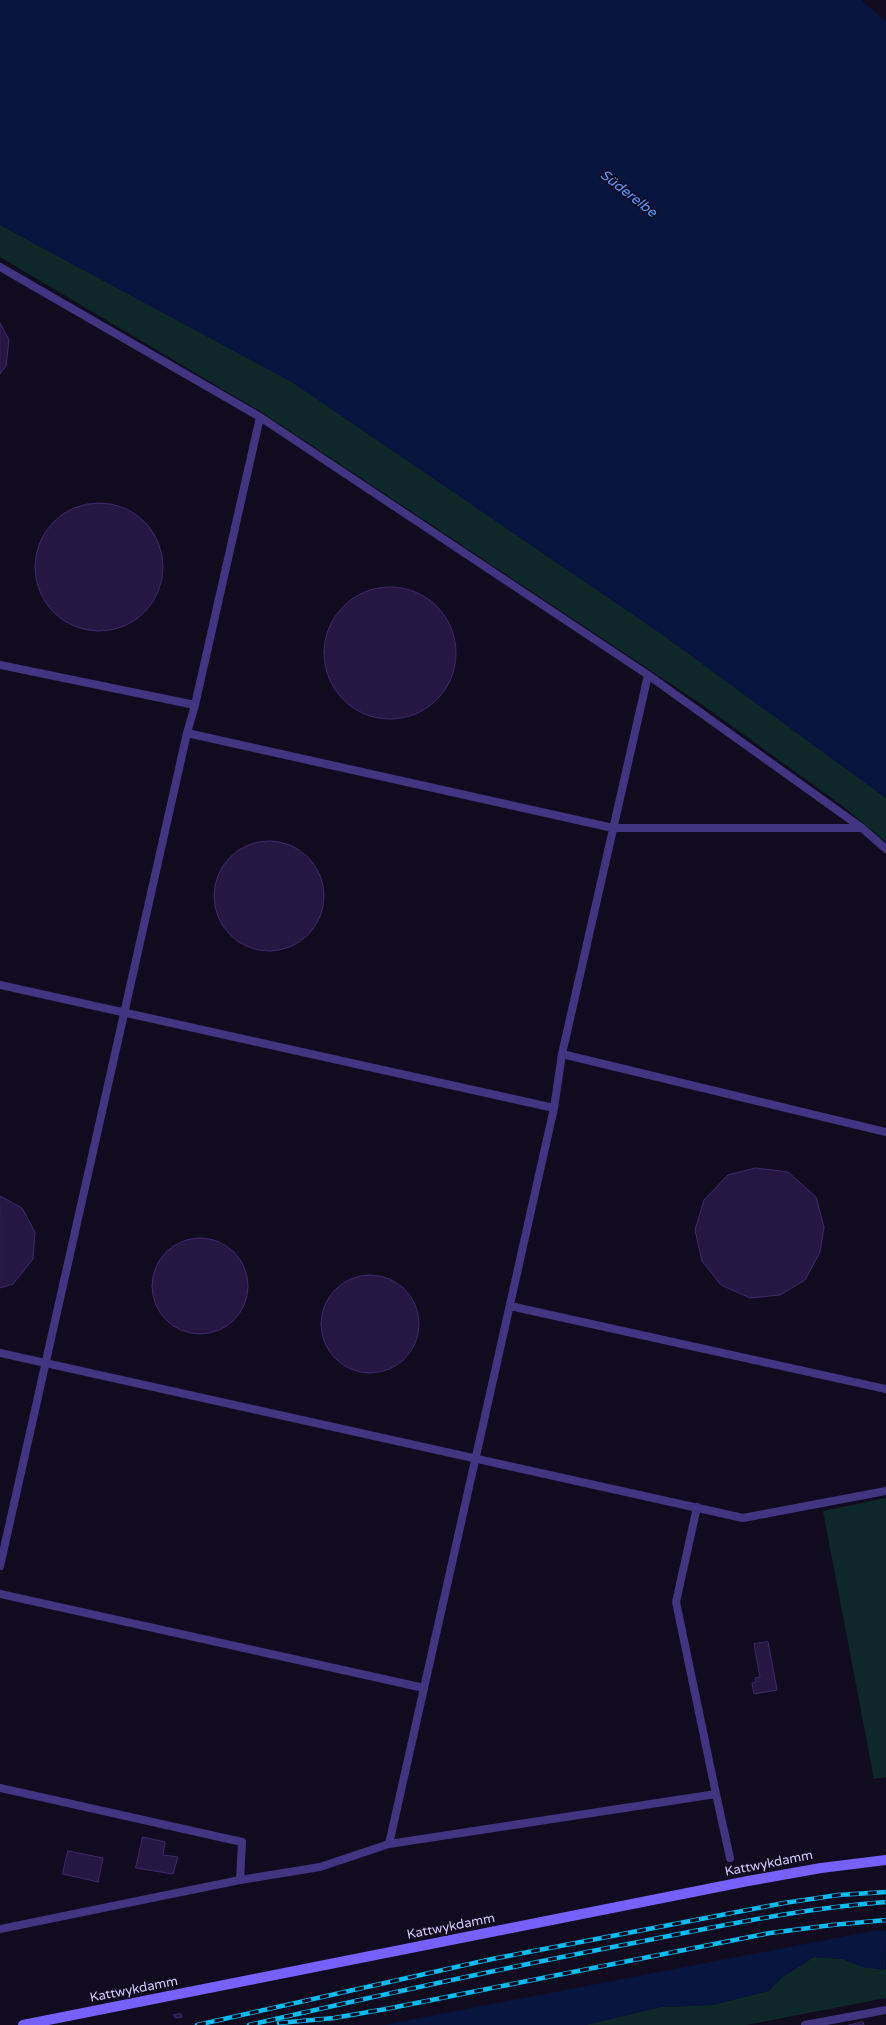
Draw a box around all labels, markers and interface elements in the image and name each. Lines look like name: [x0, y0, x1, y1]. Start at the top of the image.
water label: Süderelbe: [596, 167, 660, 221]
street label: Kattwykdamm: [724, 1848, 814, 1880]
street label: Kattwykdamm: [406, 1911, 496, 1943]
street label: Kattwykdamm: [89, 1974, 179, 2006]

